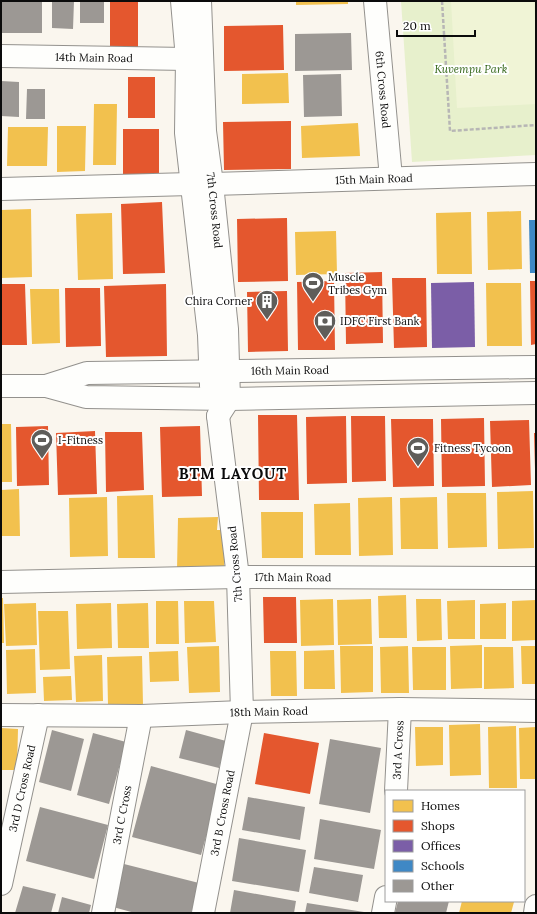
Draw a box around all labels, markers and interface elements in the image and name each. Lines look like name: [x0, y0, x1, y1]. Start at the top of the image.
scale bar: [397, 12, 475, 38]
text: 20 m: [403, 18, 431, 33]
street label: 14th Main Road: [55, 50, 133, 65]
street label: 6th Cross Road: [373, 50, 394, 129]
park label: Kuvempu Park: [435, 62, 508, 76]
street label: 7th Cross Road: [204, 171, 226, 249]
street label: 15th Main Road: [335, 171, 413, 187]
sports icon: Muscle Tribes Gym: [300, 270, 326, 303]
place label: Muscle Tribes Gym: [328, 270, 387, 297]
building icon: Chira Corner: [254, 288, 280, 321]
place label: Chira Corner: [185, 294, 252, 308]
bank icon: IDFC First Bank: [312, 308, 338, 341]
place label: IDFC First Bank: [340, 314, 420, 328]
street label: 16th Main Road: [251, 363, 330, 378]
sports icon: I-Fitness: [29, 427, 55, 460]
place label: I-Fitness: [58, 433, 103, 447]
sports icon: Fitness Tycoon: [405, 435, 431, 468]
place label: Fitness Tycoon: [434, 441, 512, 455]
district label: BTM LAYOUT: [179, 464, 287, 483]
street label: 7th Cross Road: [225, 525, 245, 603]
street label: 17th Main Road: [254, 570, 332, 584]
street label: 18th Main Road: [230, 704, 308, 719]
street label: 3rd A Cross: [390, 720, 406, 780]
street label: 3rd D Cross Road: [6, 743, 38, 833]
street label: 3rd B Cross Road: [207, 768, 238, 857]
street label: 3rd C Cross: [109, 784, 134, 846]
legend: [385, 790, 525, 902]
text: Homes: [421, 798, 460, 813]
text: Shops: [421, 818, 455, 833]
text: Offices: [421, 838, 461, 853]
text: Schools: [421, 858, 465, 873]
text: Other: [421, 878, 455, 893]

